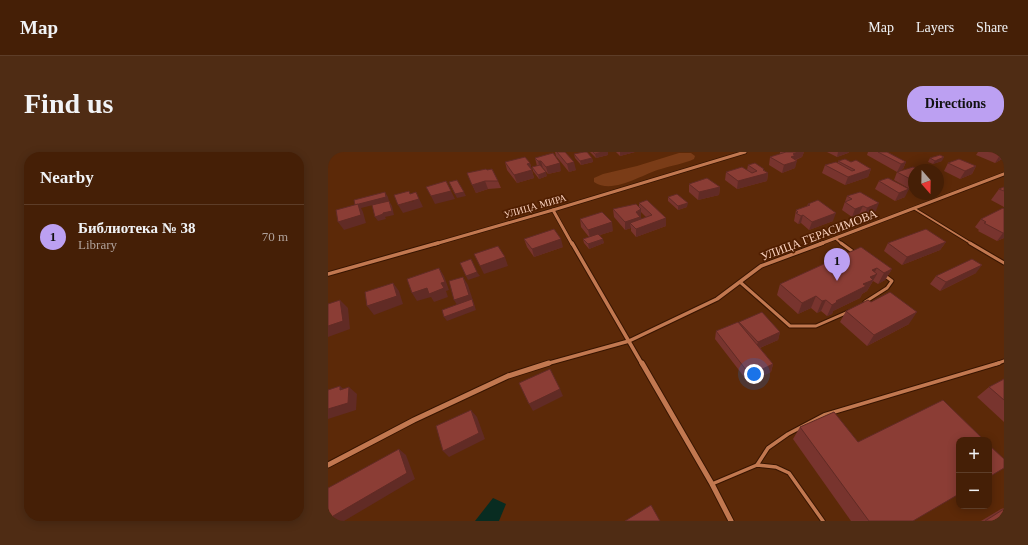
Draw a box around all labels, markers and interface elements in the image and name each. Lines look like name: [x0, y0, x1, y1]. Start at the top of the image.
text: Map: [20, 17, 58, 38]
text: Map: [868, 20, 894, 35]
text: Layers: [916, 20, 954, 35]
text: Share: [976, 20, 1008, 35]
button: Directions: [907, 86, 1004, 122]
text: Find us: [24, 88, 114, 119]
north arrow: [908, 164, 944, 200]
text: Nearby: [40, 168, 94, 187]
street label: УЛИЦА МИРА: [502, 192, 568, 220]
street label: УЛИЦА ГЕРАСИМОВА: [759, 206, 880, 264]
text: Библиотека № 38: [78, 220, 196, 236]
text: 1: [50, 229, 56, 244]
text: 70 m: [262, 229, 288, 244]
text: Library: [78, 237, 117, 252]
pin: 1: [824, 248, 850, 281]
your location: [744, 364, 764, 384]
map controls: [956, 437, 992, 509]
button: +: [956, 437, 992, 473]
button: −: [956, 473, 992, 509]

